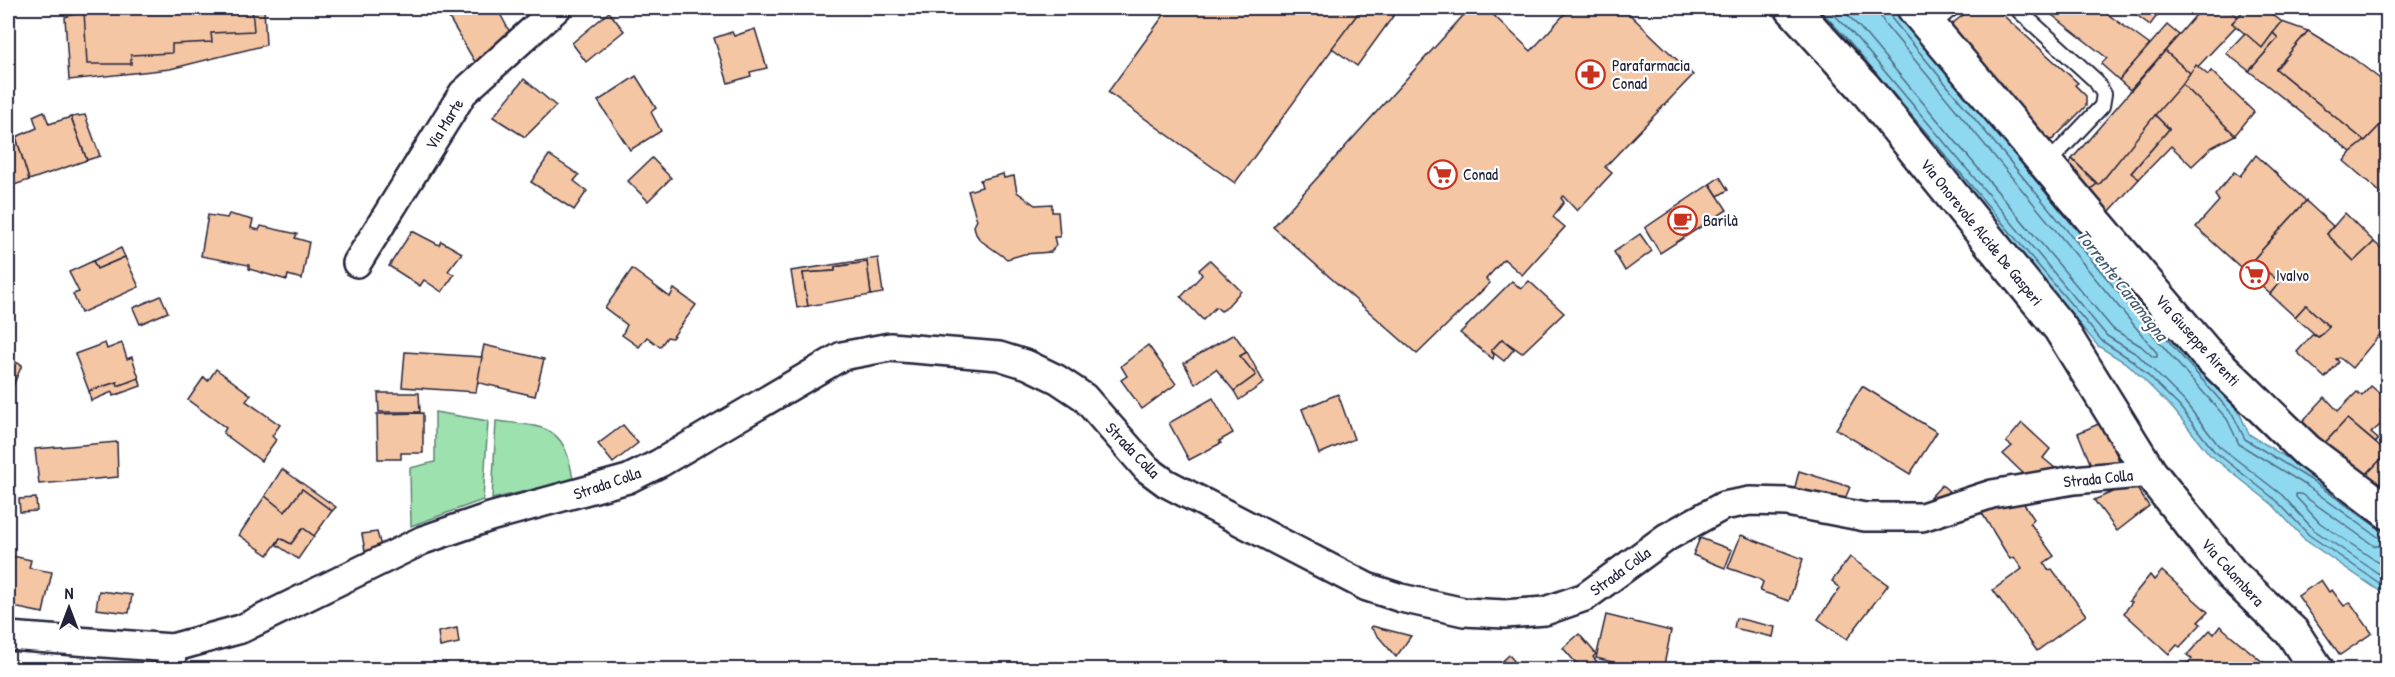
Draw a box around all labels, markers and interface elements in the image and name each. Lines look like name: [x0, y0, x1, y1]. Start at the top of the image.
place label: Parafarmacia Conad: [1612, 54, 1690, 94]
pharmacy icon: Parafarmacia Conad: [1575, 58, 1607, 90]
street label: Via Marte: [420, 94, 469, 154]
street label: Via Onorevole Alcide De Gasperi: [1916, 154, 2048, 310]
supermarket icon: Conad: [1426, 158, 1458, 190]
place label: Conad: [1463, 163, 1498, 185]
cafe icon: Barilà: [1666, 204, 1698, 236]
place label: Barilà: [1703, 209, 1738, 231]
water label: Torrente Caramagna: [2071, 224, 2175, 347]
supermarket icon: IvaIvo: [2239, 259, 2271, 291]
place label: IvaIvo: [2276, 264, 2310, 286]
street label: Via Giuseppe Airenti: [2151, 289, 2245, 391]
street label: Strada Colla: [1101, 417, 1165, 483]
street label: Strada Colla: [570, 461, 644, 505]
street label: Strada Colla: [2062, 463, 2134, 493]
street label: Via Colombera: [2196, 533, 2270, 611]
street label: Strada Colla: [1585, 542, 1655, 600]
north arrow: [39, 578, 99, 638]
text: N: [65, 582, 74, 604]

